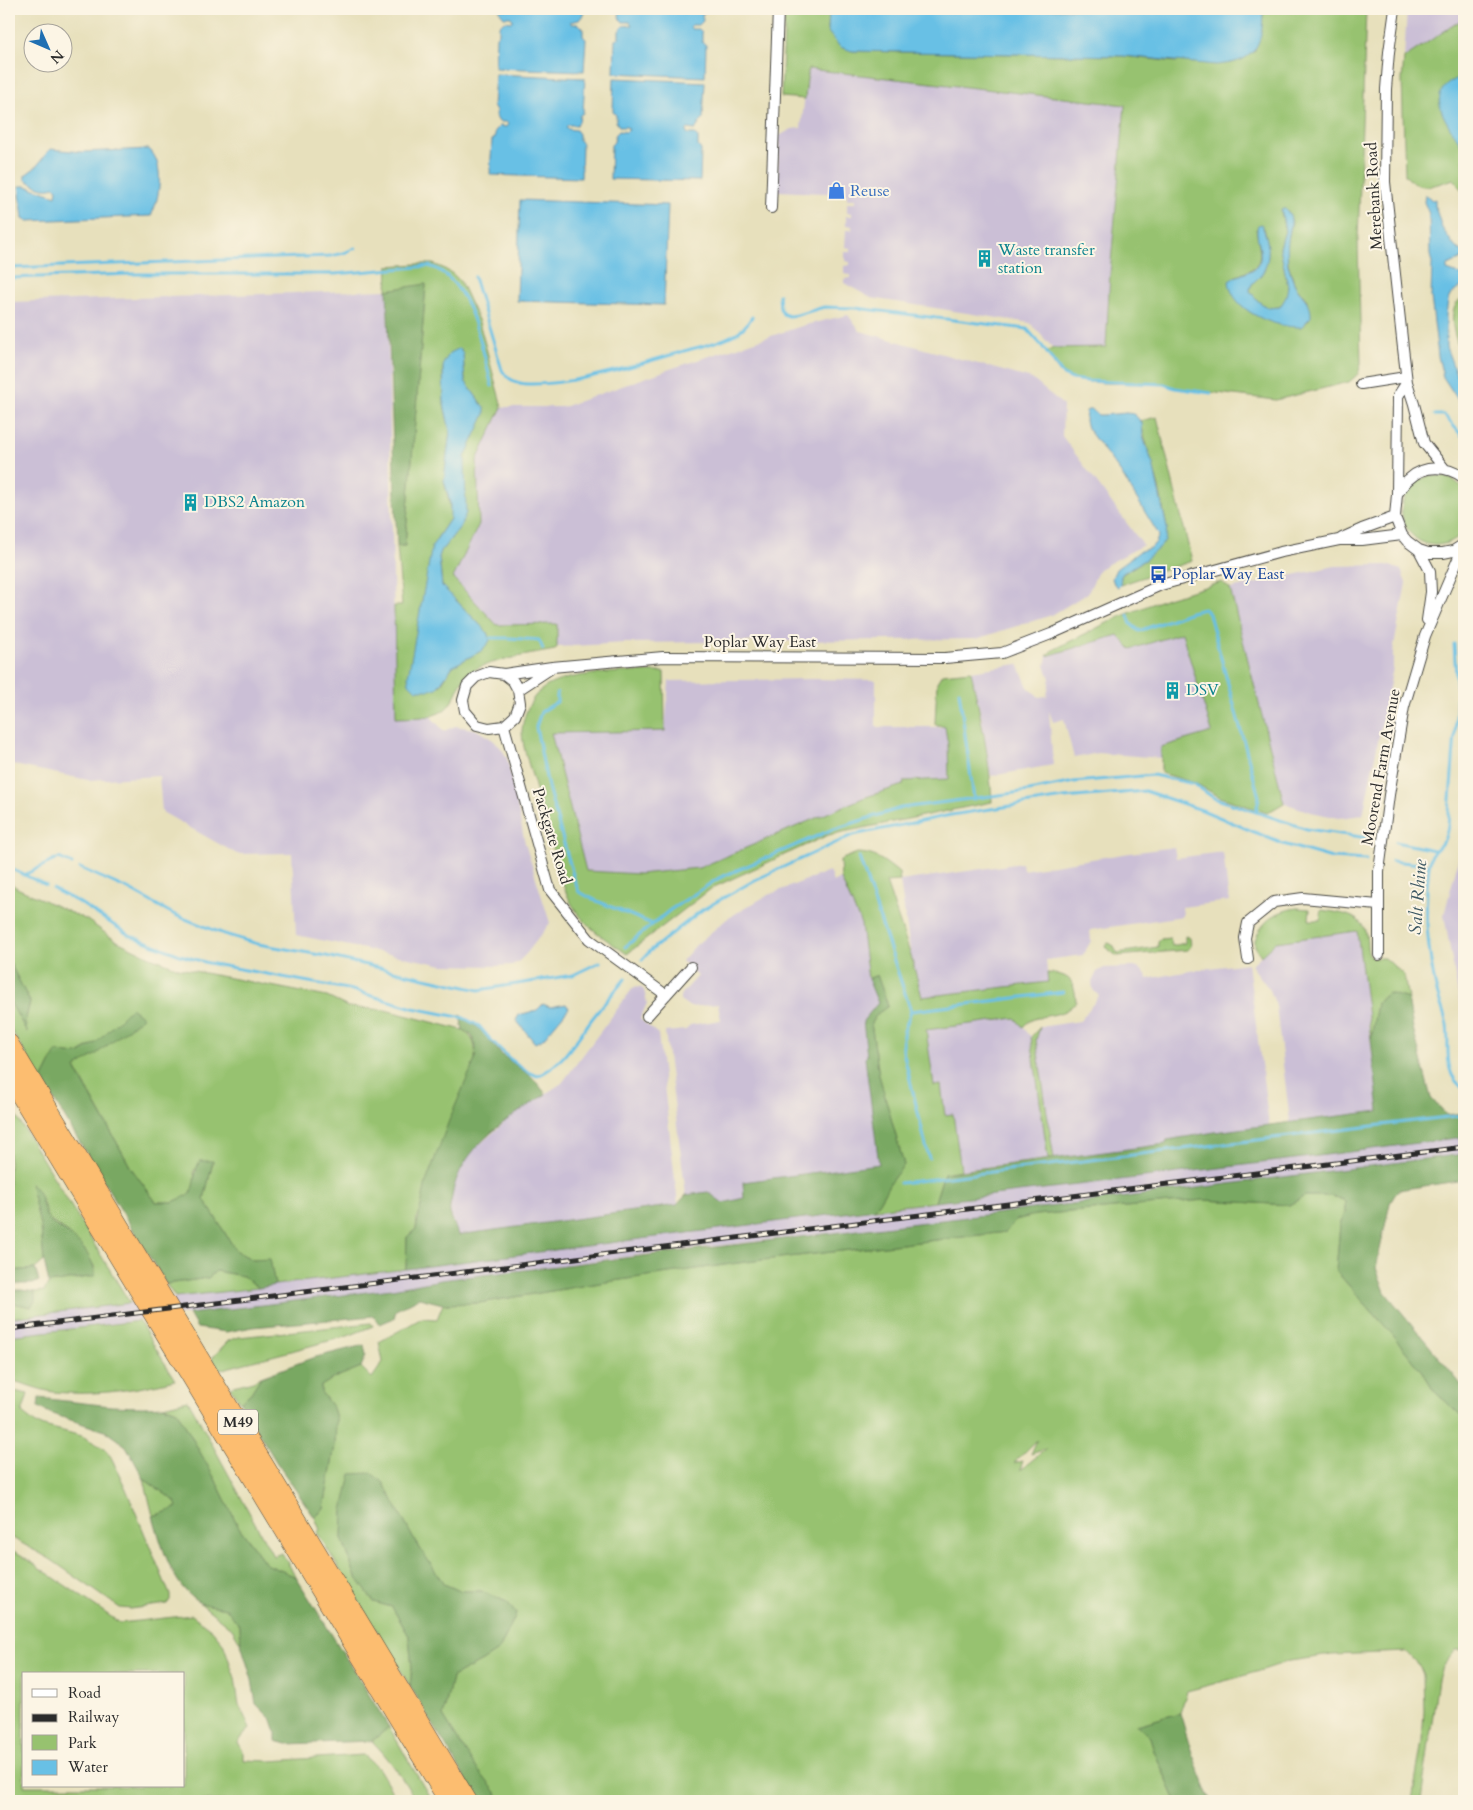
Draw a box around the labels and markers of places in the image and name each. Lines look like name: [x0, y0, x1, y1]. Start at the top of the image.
place label: Reuse: [850, 180, 890, 202]
shop icon: Reuse: [826, 181, 846, 201]
place label: Waste transfer station: [997, 239, 1095, 279]
building icon: Waste transfer station: [974, 249, 994, 269]
place label: DBS2 Amazon: [204, 491, 305, 513]
building icon: DBS2 Amazon: [180, 492, 200, 512]
place label: Poplar Way East: [1172, 563, 1284, 585]
bus stop icon: Poplar Way East: [1148, 564, 1168, 584]
place label: DSV: [1186, 679, 1219, 701]
building icon: DSV: [1162, 680, 1182, 700]

